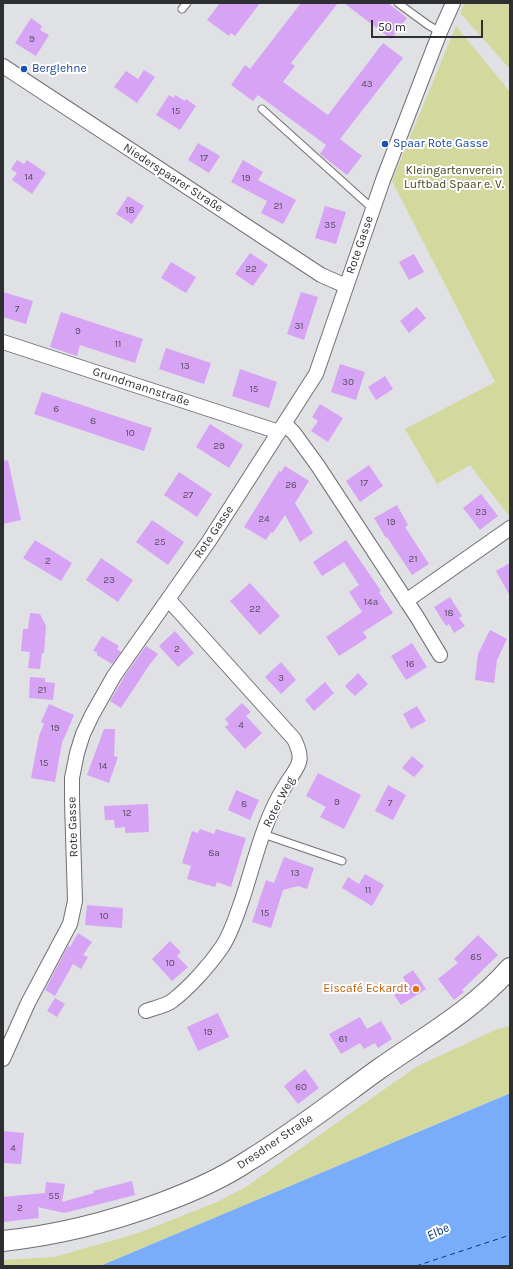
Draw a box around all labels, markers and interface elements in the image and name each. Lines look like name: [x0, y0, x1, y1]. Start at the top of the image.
scale bar: [373, 12, 485, 38]
text: 50 m: [378, 20, 406, 34]
house number: 9: [29, 33, 35, 45]
place label: Berglehne: [32, 62, 87, 76]
marker: Berglehne: [19, 64, 29, 74]
house number: 43: [361, 78, 373, 90]
house number: 15: [172, 105, 180, 117]
place label: Spaar Rote Gasse: [393, 137, 488, 151]
marker: Spaar Rote Gasse: [380, 139, 390, 149]
street label: Niederspaarer Straße: [120, 140, 226, 216]
house number: 17: [200, 152, 208, 164]
park label: Kleingartenverein Luftbad Spaar e. V.: [404, 164, 504, 192]
house number: 14: [25, 171, 33, 183]
house number: 19: [241, 172, 251, 184]
house number: 21: [273, 200, 283, 212]
house number: 18: [125, 204, 135, 216]
street label: Rote Gasse: [343, 214, 377, 276]
house number: 35: [324, 219, 336, 231]
house number: 22: [245, 263, 257, 275]
house number: 7: [15, 303, 19, 315]
house number: 31: [294, 320, 304, 332]
house number: 9: [75, 325, 81, 337]
house number: 11: [115, 338, 121, 350]
house number: 13: [180, 360, 190, 372]
street label: Grundmannstraße: [91, 365, 191, 409]
house number: 30: [342, 376, 354, 388]
house number: 15: [250, 383, 258, 395]
house number: 6: [53, 403, 59, 415]
house number: 8: [90, 415, 96, 427]
house number: 10: [125, 427, 135, 439]
house number: 29: [213, 440, 225, 452]
house number: 17: [360, 477, 368, 489]
house number: 26: [285, 479, 297, 491]
house number: 27: [183, 489, 193, 501]
street label: Rote Gasse: [191, 503, 237, 561]
house number: 23: [475, 506, 487, 518]
house number: 24: [258, 513, 270, 525]
house number: 19: [386, 516, 396, 528]
house number: 25: [154, 536, 166, 548]
house number: 21: [408, 553, 418, 565]
house number: 2: [45, 555, 51, 567]
house number: 23: [103, 574, 115, 586]
house number: 14a: [364, 596, 378, 608]
house number: 22: [249, 603, 261, 615]
house number: 18: [444, 607, 454, 619]
house number: 2: [174, 643, 180, 655]
house number: 16: [405, 658, 415, 670]
house number: 3: [278, 672, 284, 684]
house number: 21: [37, 684, 47, 696]
house number: 4: [238, 719, 244, 731]
house number: 19: [50, 722, 60, 734]
house number: 15: [40, 757, 48, 769]
house number: 14: [99, 760, 107, 772]
street label: Roter Weg: [260, 774, 298, 830]
street label: Rote Gasse: [65, 796, 81, 858]
house number: 9: [334, 796, 340, 808]
house number: 7: [388, 797, 392, 809]
house number: 8: [241, 798, 247, 810]
house number: 12: [122, 807, 132, 819]
house number: 8a: [208, 847, 220, 859]
house number: 13: [290, 867, 300, 879]
house number: 11: [365, 884, 371, 896]
house number: 15: [261, 907, 269, 919]
house number: 10: [99, 910, 109, 922]
house number: 65: [470, 951, 482, 963]
house number: 10: [165, 957, 175, 969]
place label: Eiscafé Eckardt: [323, 982, 408, 996]
marker: Eiscafé Eckardt: [411, 984, 421, 994]
house number: 19: [203, 1026, 213, 1038]
house number: 61: [338, 1033, 348, 1045]
house number: 60: [295, 1081, 307, 1093]
street label: Dresdner Straße: [234, 1111, 316, 1173]
house number: 4: [10, 1142, 16, 1154]
house number: 55: [48, 1190, 60, 1202]
house number: 2: [17, 1202, 23, 1214]
water label: Elbe: [424, 1220, 452, 1244]

